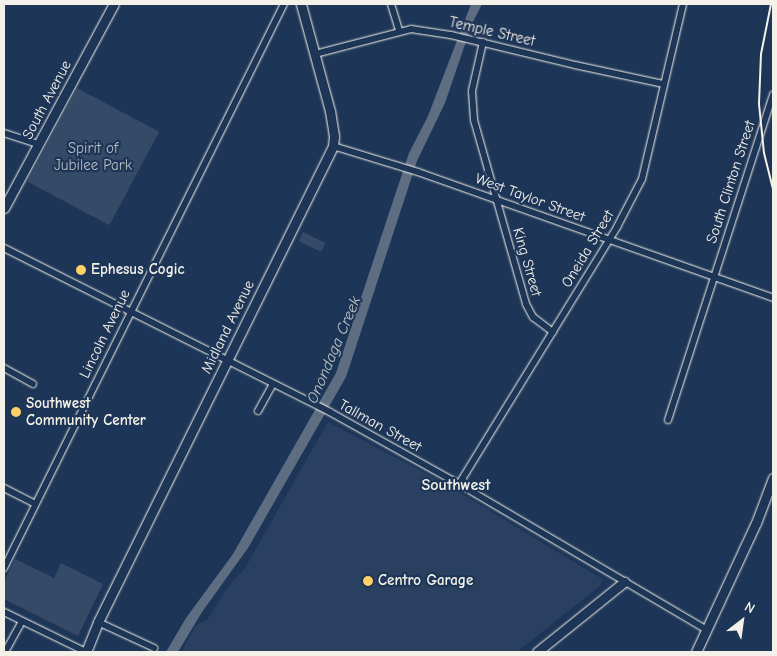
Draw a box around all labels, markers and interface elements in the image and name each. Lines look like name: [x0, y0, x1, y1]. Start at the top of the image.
street label: Temple Street: [447, 13, 537, 51]
street label: South Avenue: [19, 57, 75, 143]
street label: South Clinton Street: [703, 118, 759, 246]
park label: Spirit of Jubilee Park: [54, 139, 132, 174]
street label: West Taylor Street: [473, 170, 587, 226]
street label: Oneida Street: [558, 207, 618, 291]
street label: King Street: [509, 226, 545, 298]
place label: Ephesus Cogic: [91, 261, 185, 279]
marker: Ephesus Cogic: [75, 264, 87, 276]
street label: Midland Avenue: [198, 277, 258, 377]
street label: Lincoln Avenue: [76, 287, 134, 381]
water label: Onondaga Creek: [303, 294, 365, 406]
place label: Southwest Community Center: [26, 394, 146, 429]
street label: Tallman Street: [336, 396, 424, 456]
marker: Southwest Community Center: [10, 406, 22, 418]
district label: Southwest: [422, 475, 490, 495]
place label: Centro Garage: [378, 572, 473, 590]
marker: Centro Garage: [362, 575, 374, 587]
north arrow: [717, 596, 767, 646]
text: N: [742, 598, 758, 617]

